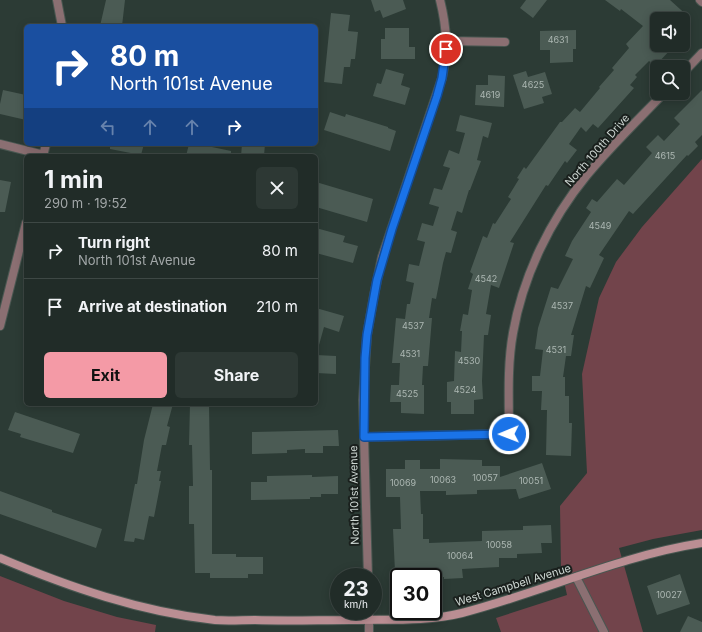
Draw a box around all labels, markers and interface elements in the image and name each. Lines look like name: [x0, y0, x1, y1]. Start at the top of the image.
map controls: [650, 12, 690, 100]
button: sound: [650, 12, 690, 52]
pin: [429, 32, 463, 66]
house number: 4631: [548, 34, 568, 45]
icon: arrive: [435, 38, 457, 60]
text: 80 m: [110, 39, 179, 73]
icon: right: [44, 40, 96, 92]
button: search: [650, 60, 690, 100]
text: North 101st Avenue: [110, 73, 273, 94]
house number: 4625: [522, 79, 544, 90]
house number: 4619: [480, 89, 501, 100]
street label: North 100th Drive: [562, 111, 632, 189]
icon: left: [97, 116, 119, 138]
icon: ahead: [139, 116, 161, 138]
icon: ahead: [181, 116, 203, 138]
icon: right: [223, 116, 245, 138]
house number: 4615: [655, 150, 675, 161]
text: 1 min: [44, 165, 103, 194]
button: close: [256, 167, 298, 209]
text: 290 m · 19:52: [44, 195, 127, 211]
house number: 4549: [589, 220, 612, 231]
text: Turn right: [78, 233, 150, 252]
icon: right: [44, 240, 66, 262]
text: 80 m: [262, 241, 298, 260]
text: North 101st Avenue: [78, 252, 196, 268]
house number: 4542: [475, 273, 497, 284]
icon: arrive: [44, 296, 66, 318]
text: Arrive at destination: [78, 297, 227, 316]
text: 210 m: [256, 297, 298, 316]
house number: 4537: [551, 300, 573, 311]
house number: 4537: [402, 320, 424, 331]
house number: 4531: [546, 344, 566, 355]
house number: 4531: [400, 348, 420, 359]
button: Exit: [44, 352, 167, 398]
button: Share: [175, 352, 298, 398]
house number: 4530: [458, 355, 481, 366]
house number: 4524: [454, 384, 476, 395]
house number: 4525: [396, 388, 418, 399]
position arrow: [488, 413, 530, 455]
street label: North 101st Avenue: [346, 445, 362, 545]
house number: 10057: [472, 472, 498, 483]
house number: 10063: [430, 474, 457, 485]
house number: 10051: [519, 475, 543, 486]
house number: 10069: [390, 477, 417, 488]
house number: 10058: [486, 539, 512, 550]
house number: 10064: [447, 550, 473, 561]
street label: West Campbell Avenue: [454, 561, 572, 609]
speed limit sign: 30: [390, 568, 442, 620]
text: 23: [343, 577, 369, 601]
house number: 10027: [656, 589, 682, 600]
text: km/h: [344, 598, 368, 610]

